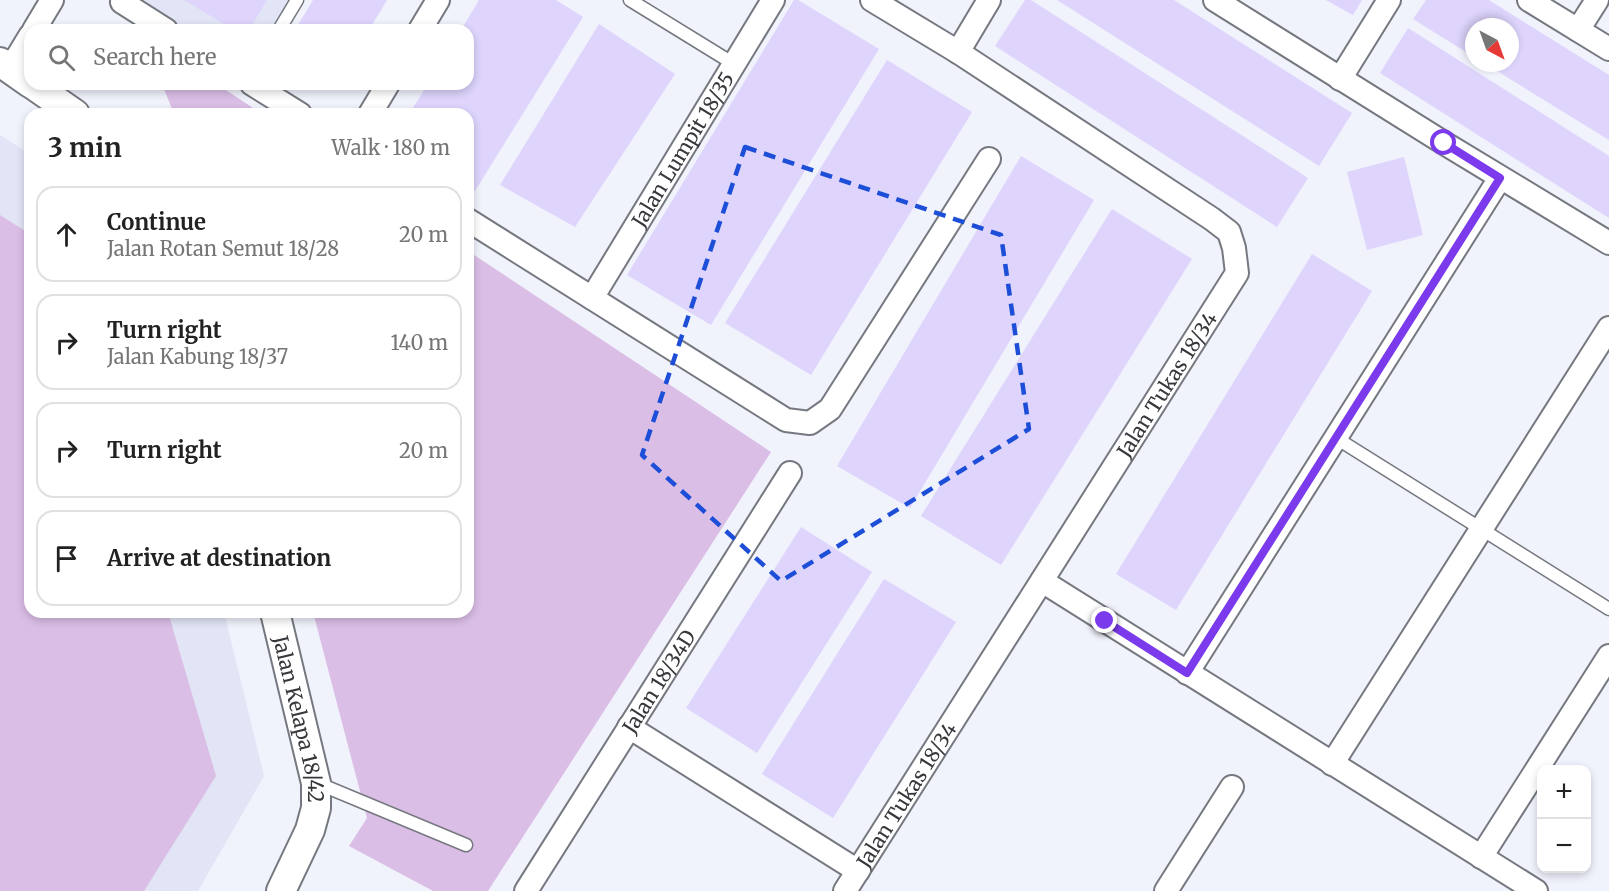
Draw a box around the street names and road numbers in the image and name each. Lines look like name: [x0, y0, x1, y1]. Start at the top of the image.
street label: Jalan Lumpit 18/35: [625, 67, 739, 232]
street label: Jalan Tukas 18/34: [1110, 307, 1222, 463]
street label: Jalan 18/34D: [616, 625, 700, 739]
street label: Jalan Kelapa 18/42: [268, 632, 329, 803]
street label: Jalan Tukas 18/34: [850, 717, 961, 873]

